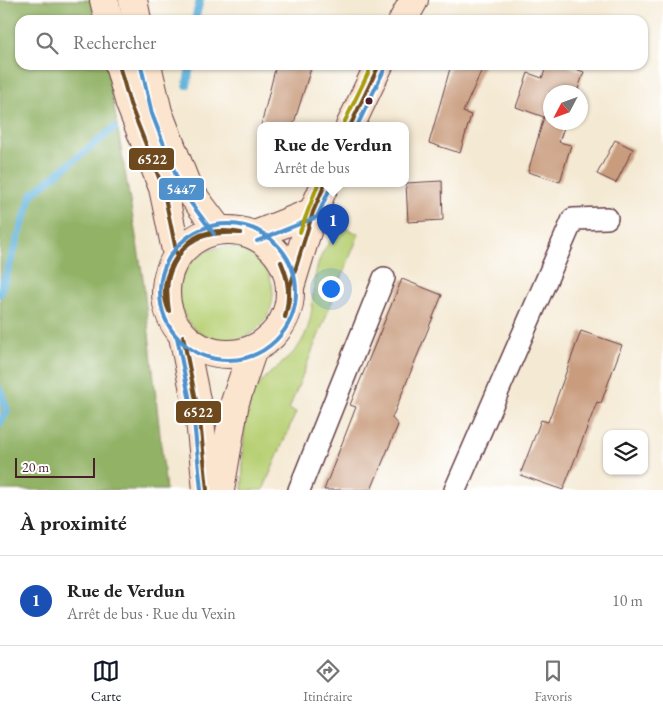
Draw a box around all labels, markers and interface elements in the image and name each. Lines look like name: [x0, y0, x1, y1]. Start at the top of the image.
search box: [15, 15, 648, 70]
icon: search: [33, 29, 61, 57]
text: Rechercher: [73, 30, 156, 55]
north arrow: [543, 85, 588, 130]
unlabelled marker: [364, 96, 374, 106]
popup: [257, 122, 409, 187]
text: Rue de Verdun: [274, 132, 392, 157]
line badge: 6522: [128, 147, 175, 171]
text: 6522: [137, 150, 167, 168]
text: Arrêt de bus: [274, 157, 350, 178]
line badge: 5447: [158, 177, 205, 201]
text: 5447: [166, 180, 196, 198]
pin: 1: [317, 204, 349, 245]
your location: [318, 276, 344, 302]
line badge: 6522: [175, 400, 222, 424]
text: 6522: [183, 403, 213, 421]
map controls: [603, 430, 648, 475]
button: layers: [603, 430, 648, 475]
scale bar: [15, 455, 95, 478]
text: 20 m: [22, 458, 49, 476]
text: À proximité: [20, 509, 127, 536]
text: Rue de Verdun: [67, 578, 185, 603]
text: 1: [32, 590, 40, 611]
text: 10 m: [612, 590, 643, 611]
text: Arrêt de bus · Rue du Vexin: [67, 603, 236, 624]
tab: Carte: [91, 657, 121, 705]
tab: Itinéraire: [303, 657, 352, 705]
tab: Favoris: [535, 657, 572, 705]

